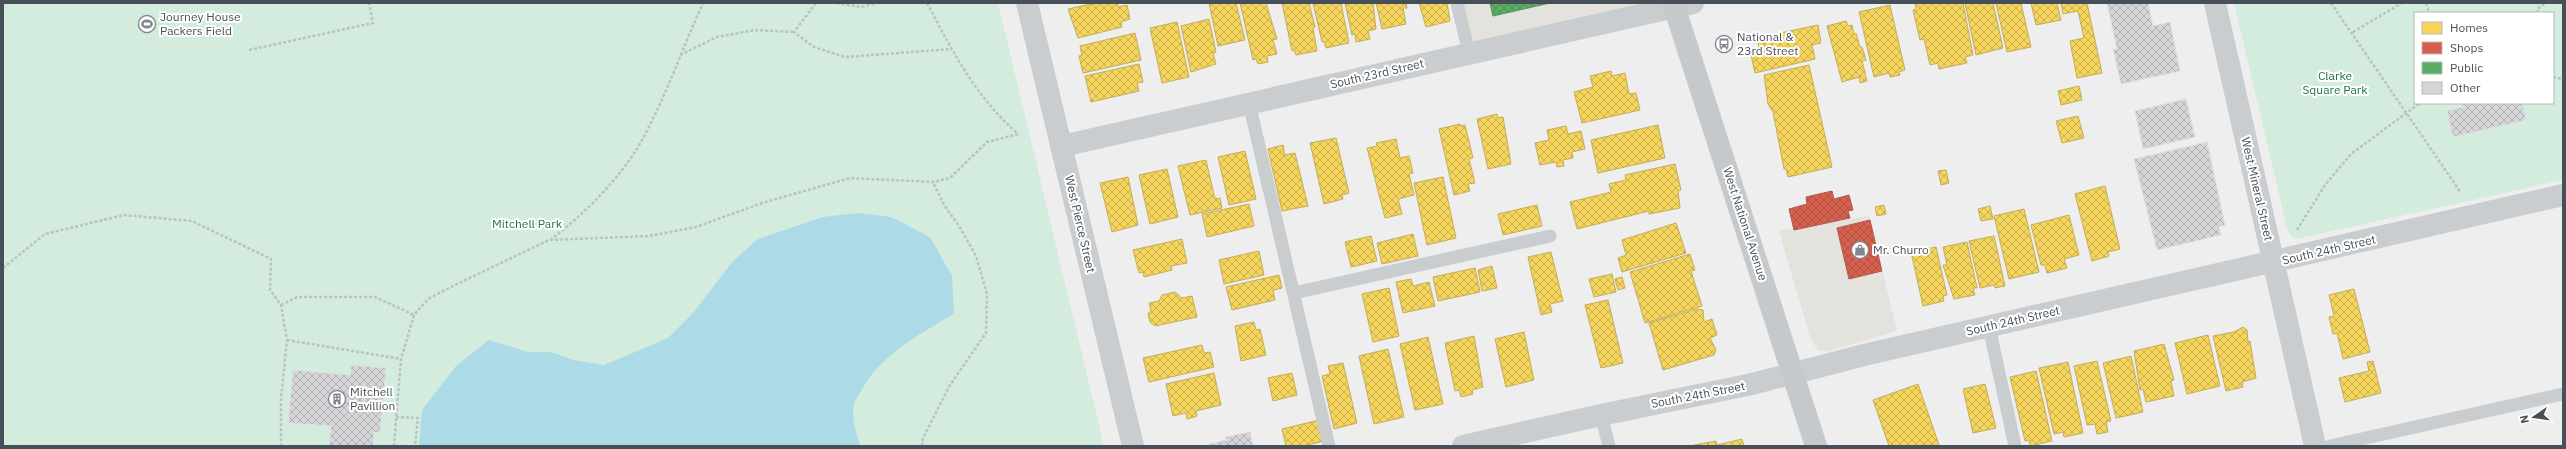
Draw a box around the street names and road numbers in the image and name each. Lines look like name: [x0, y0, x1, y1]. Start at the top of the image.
street label: South 23rd Street: [1329, 55, 1425, 92]
street label: West Mineral Street: [2238, 136, 2277, 242]
street label: West National Avenue: [1720, 165, 1771, 283]
street label: West Pierce Street: [1062, 174, 1099, 274]
street label: South 24th Street: [2281, 231, 2377, 268]
street label: South 24th Street: [1965, 302, 2061, 339]
street label: South 24th Street: [1650, 378, 1746, 411]

